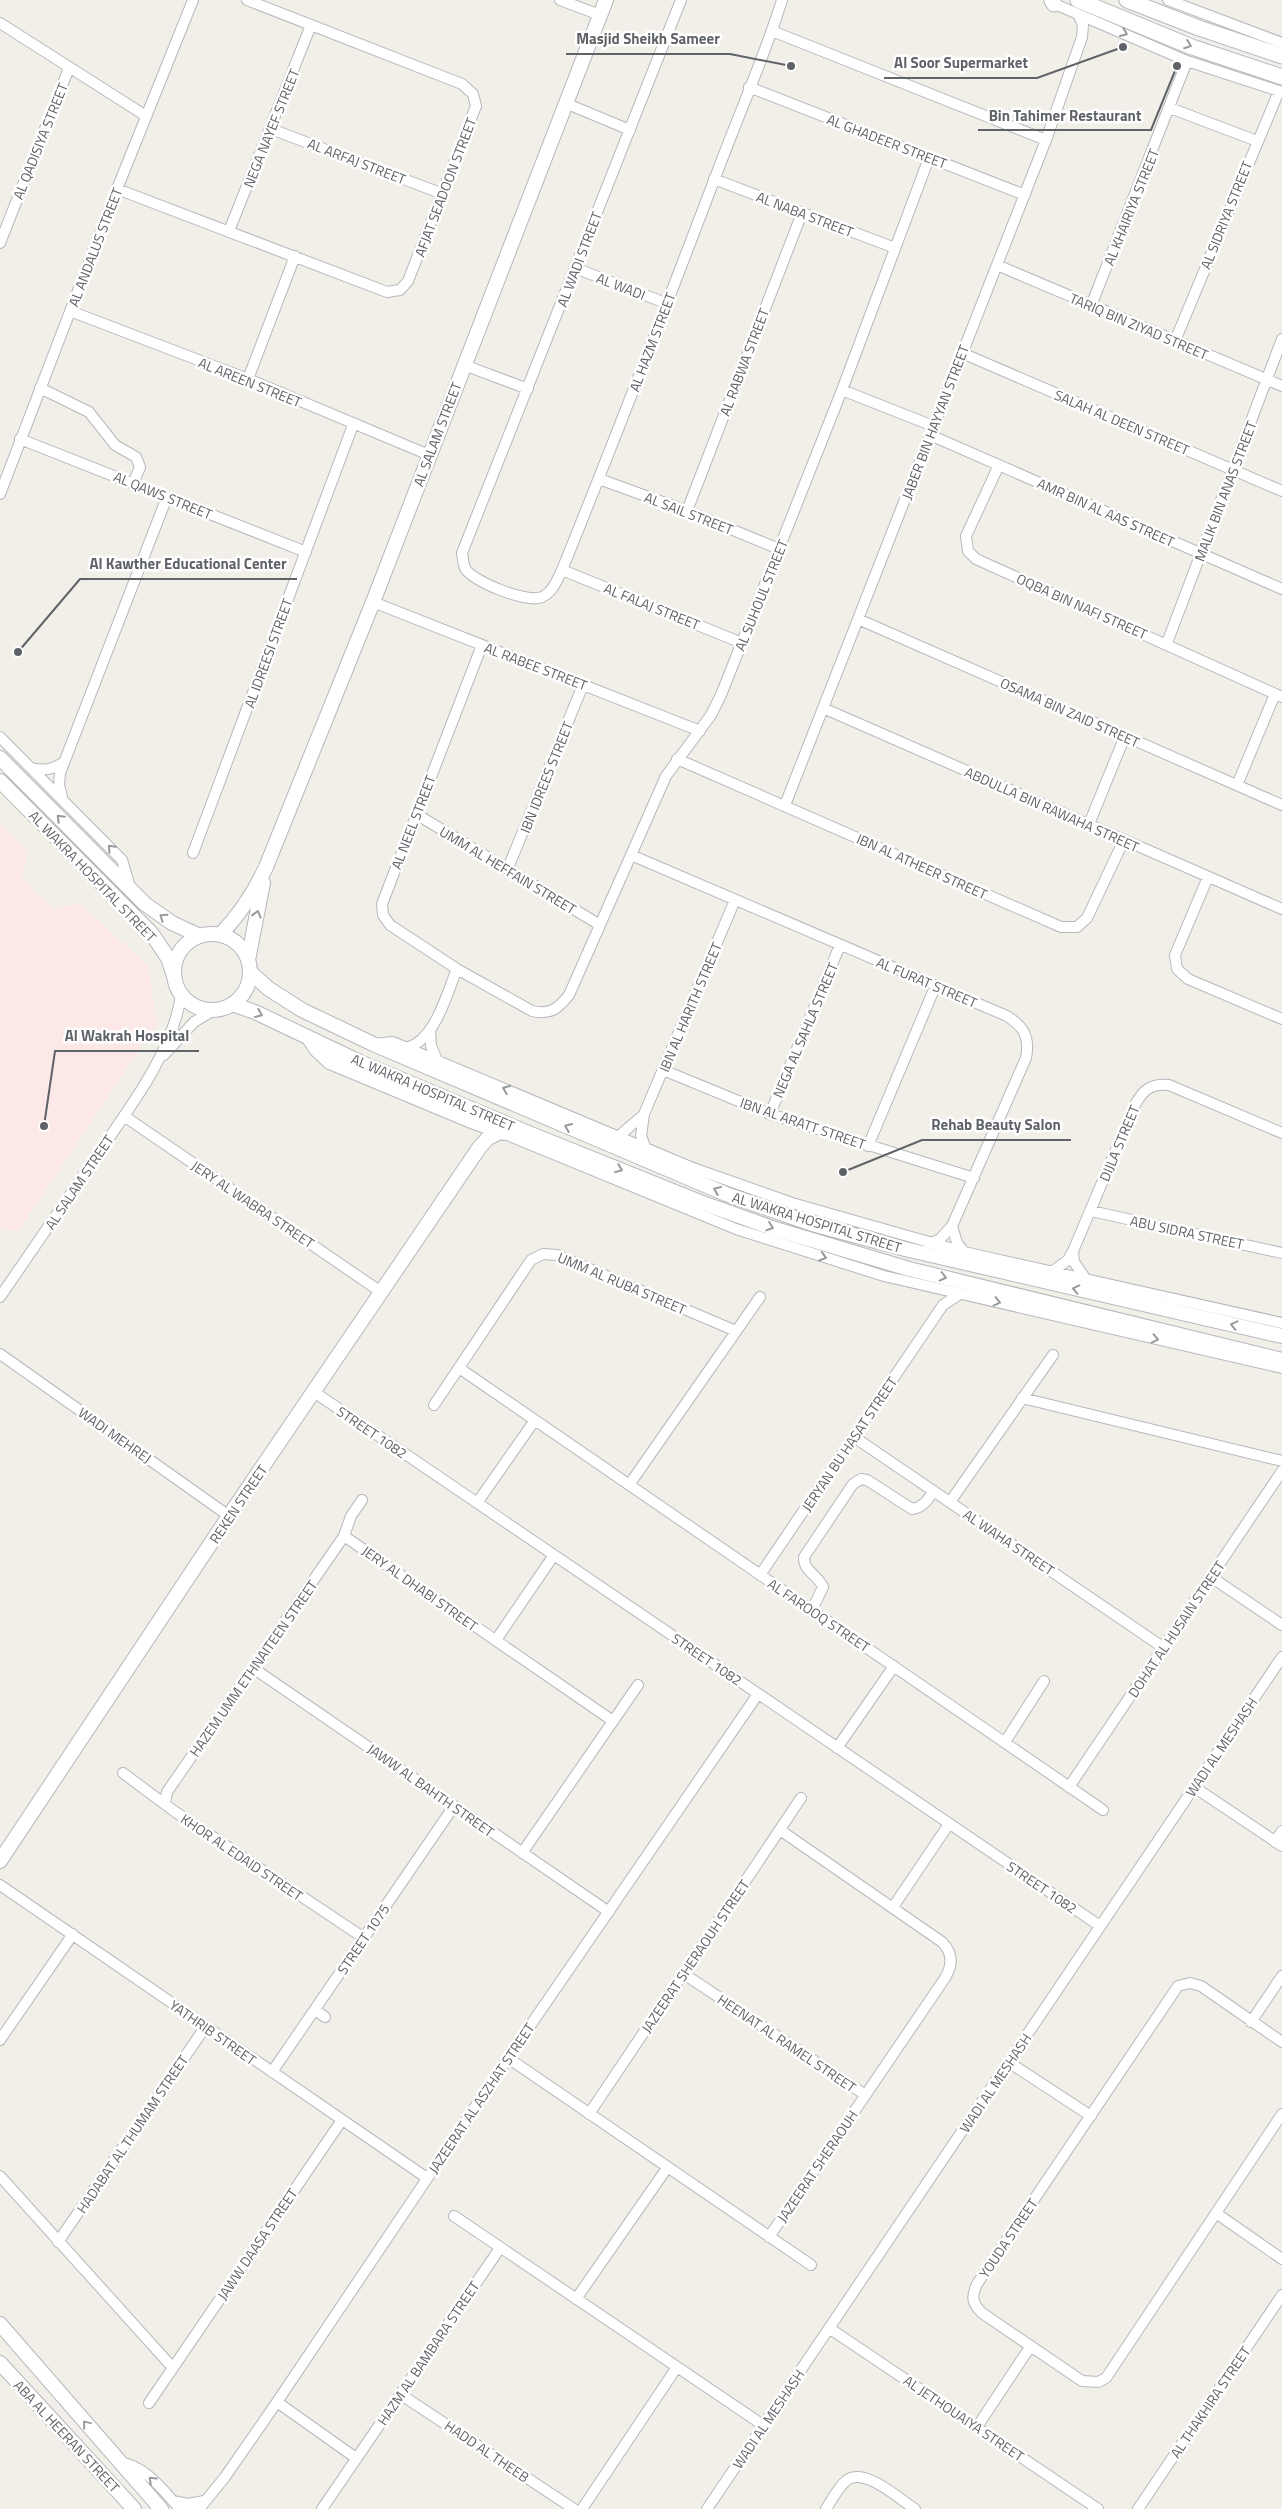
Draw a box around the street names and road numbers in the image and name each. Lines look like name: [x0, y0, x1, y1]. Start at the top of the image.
street label: NEGA NAYEF STREET: [238, 65, 305, 191]
street label: AL QADISIYA STREET: [7, 79, 73, 202]
street label: AL GHADEER STREET: [824, 108, 951, 174]
street label: AFJAT SEADOON STREET: [409, 114, 482, 260]
street label: AL ARFAJ STREET: [305, 133, 410, 190]
street label: AL KHAIRIYA STREET: [1098, 145, 1164, 268]
street label: AL SIDRIYA STREET: [1195, 157, 1258, 272]
street label: AL ANDALUS STREET: [63, 184, 128, 309]
street label: AL NABA STREET: [753, 186, 857, 242]
street label: AL WADI STREET: [551, 208, 607, 310]
street label: AL WADI: [593, 267, 649, 305]
street label: TARIQ BIN ZIYAD STREET: [1066, 287, 1212, 365]
street label: AL HAZM STREET: [623, 289, 681, 395]
street label: AL RABWA STREET: [714, 305, 774, 419]
street label: JABER BIN HAYYAN STREET: [896, 341, 974, 502]
street label: AL AREEN STREET: [195, 352, 305, 412]
street label: AL SALAM STREET: [407, 378, 467, 489]
street label: SALAH AL DEEN STREET: [1051, 384, 1193, 460]
street label: MALIK BIN ANAS STREET: [1188, 417, 1262, 564]
street label: AL QAWS STREET: [111, 466, 216, 525]
street label: AMR BIN AL AAS STREET: [1034, 472, 1179, 552]
street label: AL SAIL STREET: [642, 486, 737, 540]
street label: AL SUHOUL STREET: [729, 535, 793, 654]
street label: OQBA BIN NAFI STREET: [1013, 568, 1151, 645]
street label: AL FALAJ STREET: [601, 577, 704, 635]
street label: AL IDREESI STREET: [238, 595, 298, 711]
street label: AL RABEE STREET: [482, 637, 591, 695]
street label: OSAMA BIN ZAID STREET: [997, 672, 1144, 752]
street label: IBN IDREES STREET: [514, 718, 578, 836]
street label: ABDULLA BIN RAWAHA STREET: [962, 761, 1143, 857]
street label: AL NEEL STREET: [385, 771, 441, 872]
street label: AL WAKRA HOSPITAL STREET: [24, 805, 162, 947]
street label: UMM AL HEFFAIN STREET: [436, 821, 581, 919]
street label: IBN AL ATHEER STREET: [853, 828, 991, 904]
street label: IBN AL HARITH STREET: [653, 938, 727, 1075]
street label: AL FURAT STREET: [873, 951, 981, 1013]
street label: NEGA AL SAHLA STREET: [767, 959, 843, 1101]
street label: AL WAKRA HOSPITAL STREET: [348, 1048, 519, 1136]
street label: IBN AL ARATT STREET: [737, 1092, 869, 1155]
street label: DIJLA STREET: [1094, 1101, 1145, 1184]
street label: AL SALAM STREET: [39, 1130, 119, 1234]
street label: JERY AL WABRA STREET: [187, 1155, 319, 1253]
street label: AL WAKRA HOSPITAL STREET: [730, 1186, 905, 1258]
street label: ABU SIDRA STREET: [1128, 1210, 1246, 1254]
street label: UMM AL RUBA STREET: [555, 1246, 690, 1320]
street label: JERYAN BU HASAT STREET: [796, 1372, 902, 1515]
street label: STREET 1082: [333, 1401, 411, 1463]
street label: WADI MEHREJ: [74, 1402, 156, 1468]
street label: REKEN STREET: [204, 1460, 273, 1548]
street label: AL WAHA STREET: [959, 1504, 1059, 1581]
street label: JERY AL DHABI STREET: [358, 1540, 483, 1636]
street label: DOHAT AL HUSAIN STREET: [1122, 1556, 1230, 1701]
street label: AL FAROOQ STREET: [764, 1573, 875, 1657]
street label: HAZEM UMM ETHNAITEEN STREET: [184, 1575, 323, 1760]
street label: STREET 1082: [668, 1628, 746, 1690]
street label: WADI AL MESHASH: [1180, 1693, 1262, 1801]
street label: JAWW AL BAHTH STREET: [363, 1738, 499, 1842]
street label: KHOR AL EDAID STREET: [177, 1808, 308, 1906]
street label: STREET 1082: [1003, 1856, 1081, 1918]
street label: JAZEERAT SHERAOUH STREET: [636, 1875, 755, 2037]
street label: STREET 1075: [332, 1899, 394, 1978]
street label: HEENAT AL RAMEL STREET: [713, 1989, 861, 2098]
street label: YATHRIB STREET: [165, 1994, 261, 2070]
street label: JAZEERAT AL ASZHAT STREET: [423, 2018, 540, 2177]
street label: WADI AL MESHASH: [954, 2029, 1036, 2137]
street label: HADABAT AL THUMAM STREET: [71, 2050, 193, 2217]
street label: JAZEERAT SHERAOUH: [772, 2106, 862, 2226]
street label: JAWW DAASA STREET: [212, 2183, 303, 2304]
street label: YOUDA STREET: [974, 2193, 1043, 2282]
street label: HAZM AL BAMBARA STREET: [372, 2276, 485, 2429]
street label: AL THAKHIRA STREET: [1165, 2342, 1256, 2462]
street label: WADI AL MESHASH: [727, 2365, 809, 2473]
street label: AL JETHOUAIYA STREET: [900, 2370, 1029, 2467]
street label: ABA AL HEERAN STREET: [9, 2375, 125, 2497]
street label: HADD AL THEEB: [441, 2415, 533, 2487]

